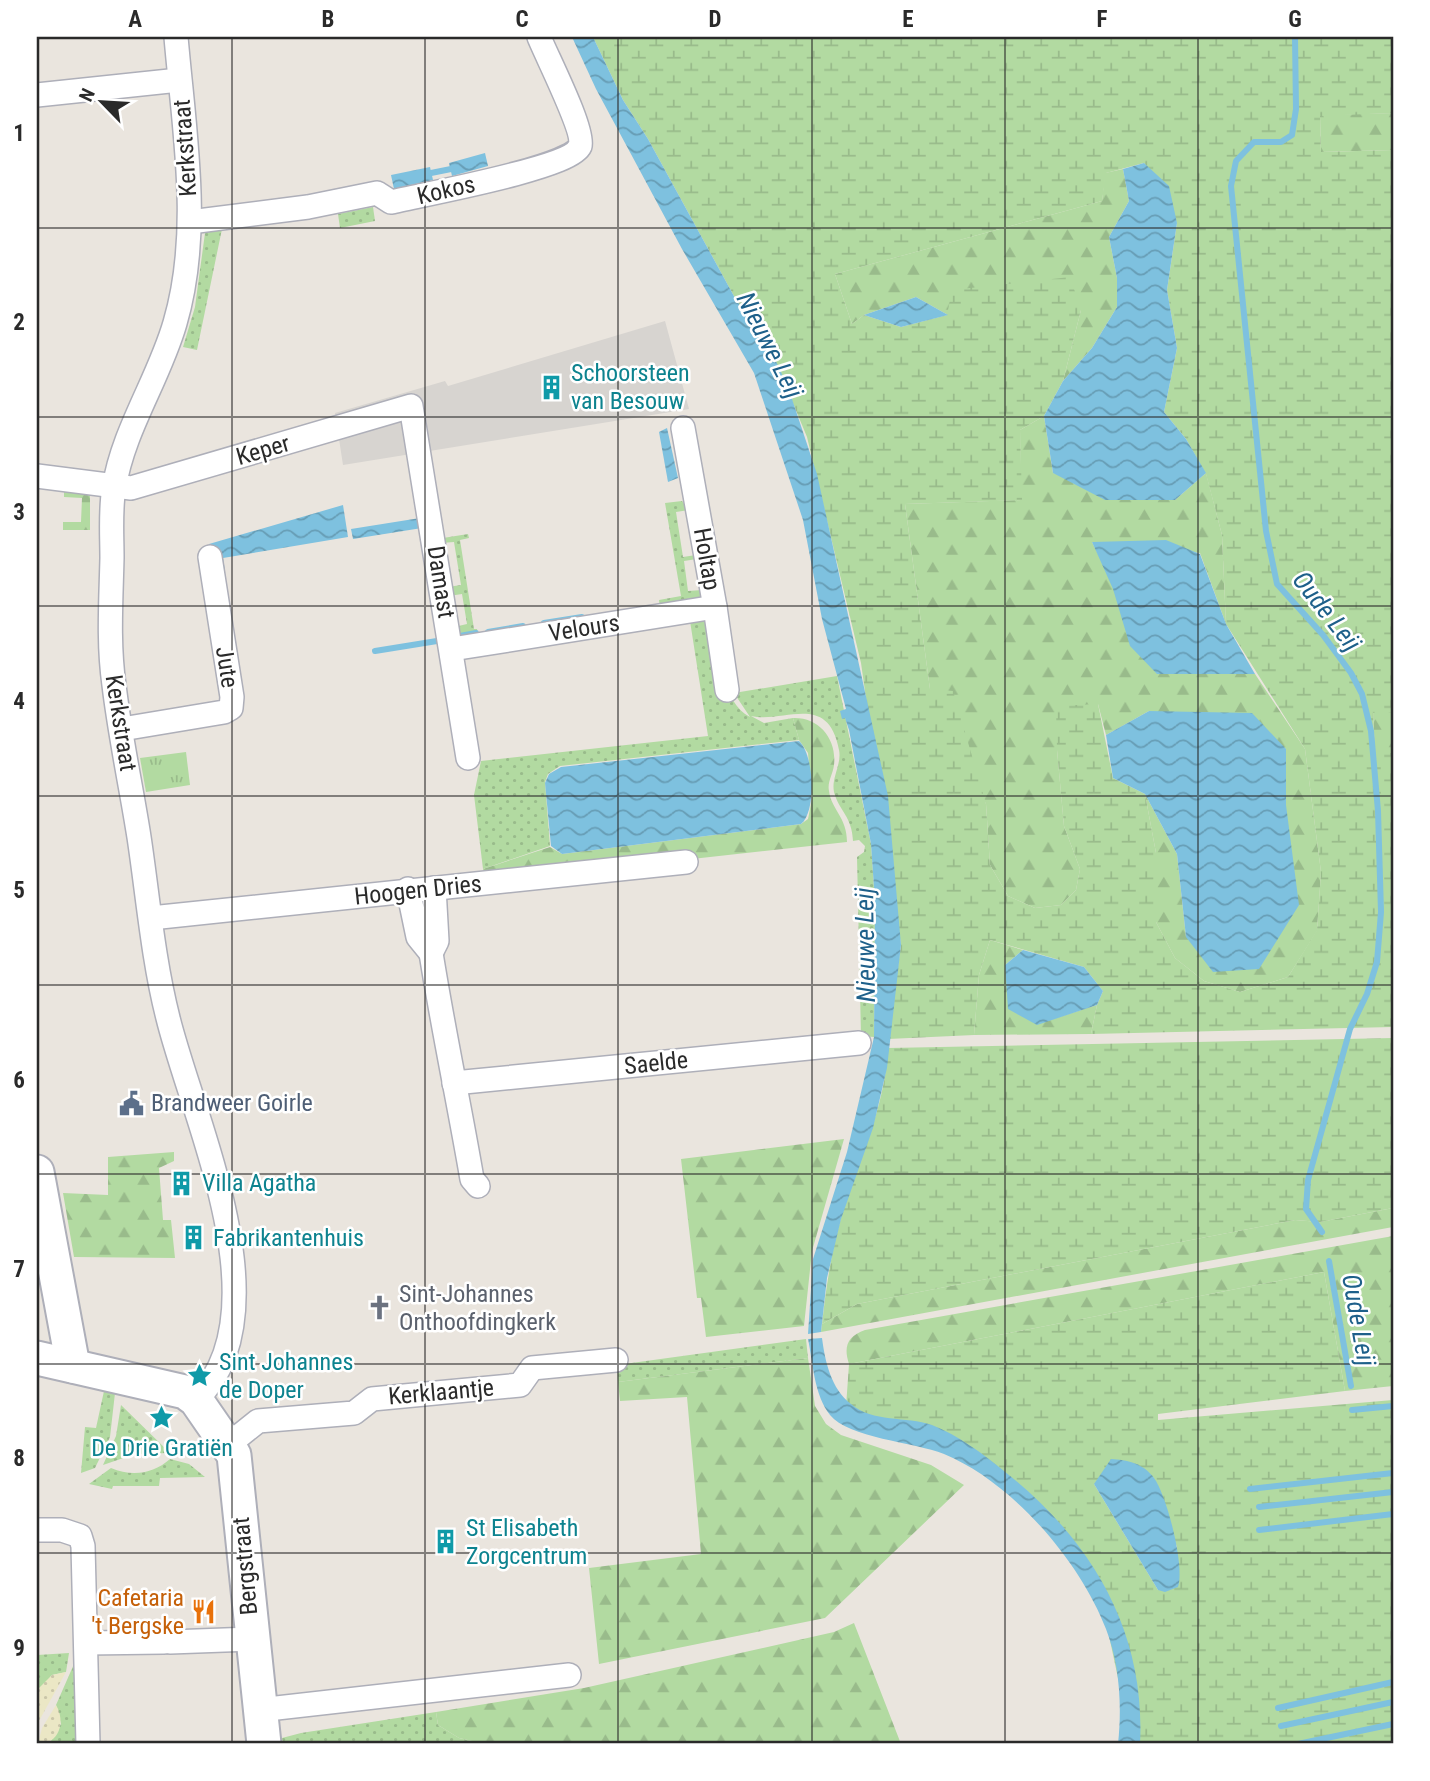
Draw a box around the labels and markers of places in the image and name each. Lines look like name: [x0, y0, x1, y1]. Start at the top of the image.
place label: Schoorsteen van Besouw: [571, 359, 690, 415]
building icon: Schoorsteen van Besouw: [537, 373, 565, 401]
public building icon: Brandweer Goirle: [117, 1089, 145, 1117]
place label: Brandweer Goirle: [151, 1089, 313, 1117]
building icon: Villa Agatha: [168, 1169, 196, 1197]
place label: Villa Agatha: [202, 1169, 316, 1197]
building icon: Fabrikantenhuis: [179, 1224, 207, 1252]
place label: Fabrikantenhuis: [213, 1224, 364, 1252]
place label: Sint-Johannes Onthoofdingkerk: [399, 1280, 556, 1336]
church icon: Sint-Johannes Onthoofdingkerk: [365, 1294, 393, 1322]
place label: Sint Johannes de Doper: [219, 1348, 353, 1404]
place icon: Sint Johannes de Doper: [185, 1362, 213, 1390]
place icon: De Drie Gratiën: [148, 1403, 176, 1431]
place label: De Drie Gratiën: [91, 1434, 233, 1462]
place label: St Elisabeth Zorgcentrum: [466, 1514, 587, 1570]
building icon: St Elisabeth Zorgcentrum: [432, 1528, 460, 1556]
place label: Cafetaria 't Bergske: [91, 1584, 184, 1640]
restaurant icon: Cafetaria 't Bergske: [190, 1598, 218, 1626]

